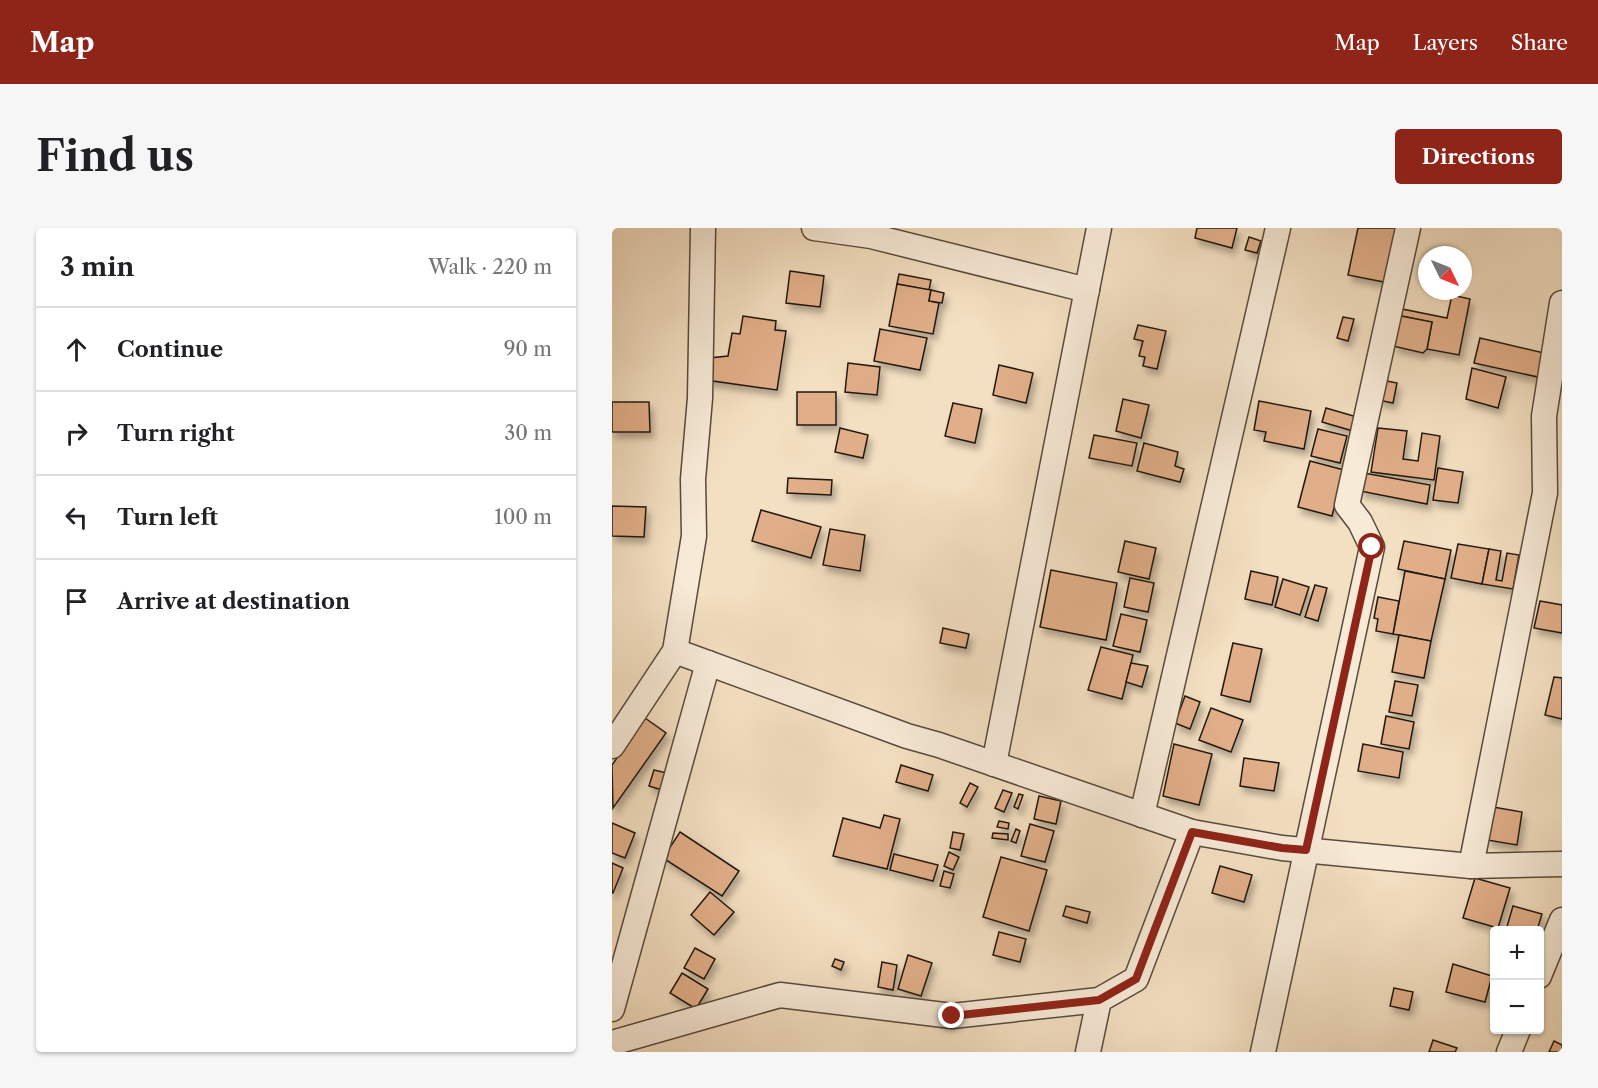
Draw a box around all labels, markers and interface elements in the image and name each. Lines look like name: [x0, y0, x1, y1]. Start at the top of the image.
text: Map: [30, 25, 94, 59]
text: Map: [1335, 30, 1380, 55]
text: Layers: [1413, 30, 1478, 55]
text: Share: [1511, 30, 1568, 55]
button: Directions: [1395, 129, 1562, 184]
text: Find us: [36, 130, 194, 182]
north arrow: [1418, 246, 1472, 300]
text: 3 min: [60, 251, 134, 283]
text: Walk · 220 m: [428, 255, 552, 279]
icon: ahead: [60, 333, 93, 366]
text: Continue: [117, 336, 223, 363]
text: 90 m: [504, 337, 552, 361]
icon: right: [60, 417, 93, 450]
text: Turn right: [117, 420, 235, 447]
text: 30 m: [504, 421, 552, 445]
icon: left: [60, 501, 93, 534]
text: Turn left: [117, 504, 218, 531]
text: 100 m: [494, 505, 552, 529]
route start: [1358, 533, 1384, 559]
icon: arrive: [60, 585, 93, 618]
text: Arrive at destination: [117, 588, 350, 615]
map controls: [1490, 926, 1544, 1034]
button: +: [1490, 926, 1544, 980]
button: −: [1490, 980, 1544, 1034]
route end: [938, 1002, 964, 1028]

